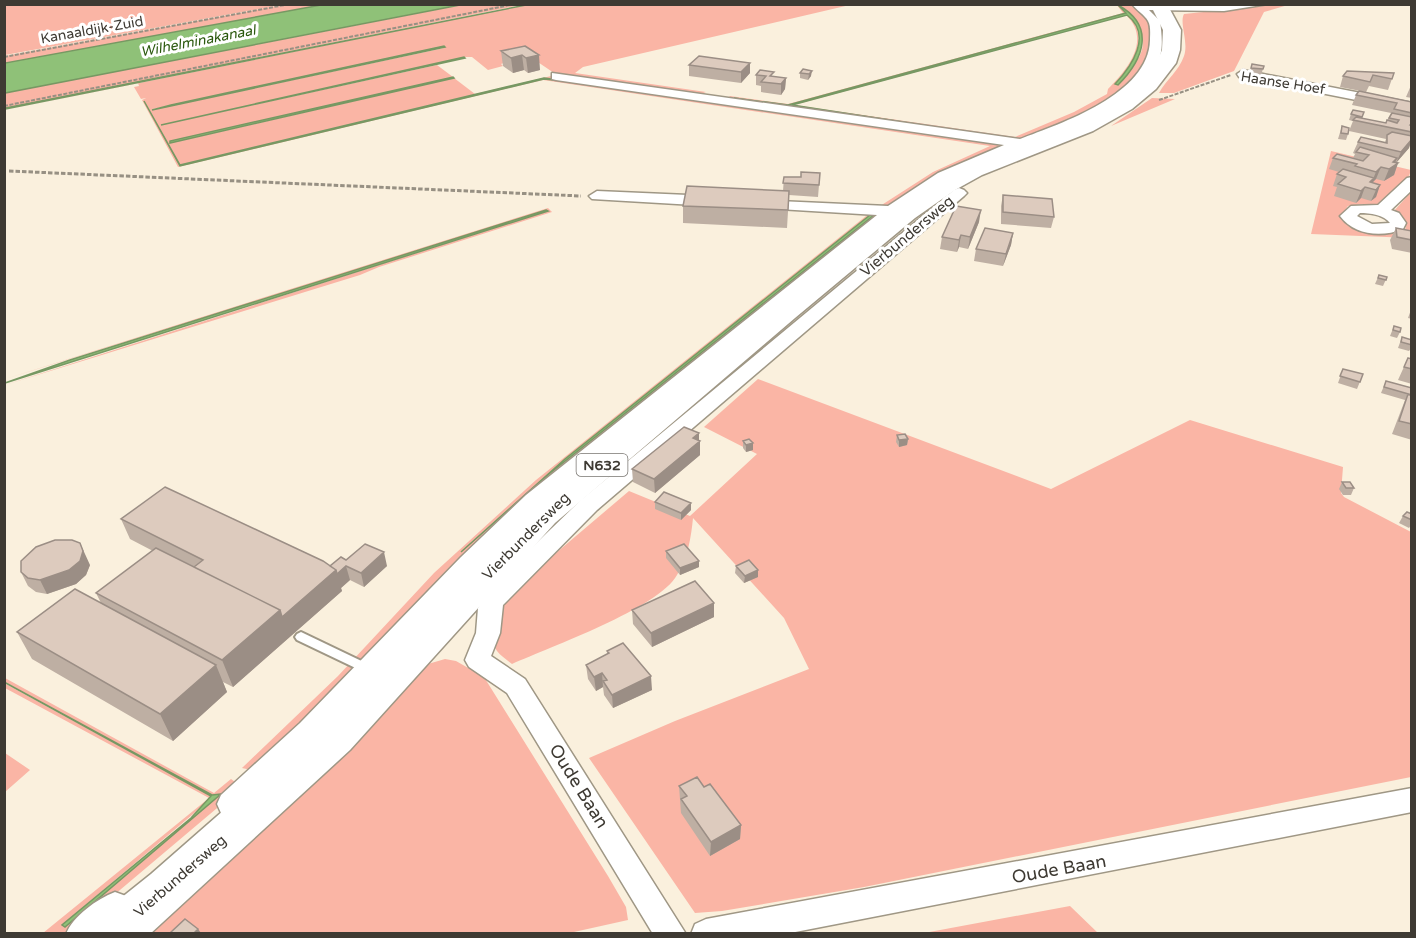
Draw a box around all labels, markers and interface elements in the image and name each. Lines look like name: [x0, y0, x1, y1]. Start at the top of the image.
street label: Kanaaldijk-Zuid: [39, 13, 145, 47]
water label: Wilhelminakanaal: [139, 21, 258, 60]
street label: Haanse Hoef: [1240, 68, 1327, 98]
street label: Vierbundersweg: [857, 192, 957, 280]
road number: N632: [576, 454, 628, 476]
street label: Vierbundersweg: [478, 488, 574, 584]
street label: Oude Baan: [544, 740, 614, 832]
street label: Vierbundersweg: [130, 831, 230, 921]
street label: Oude Baan: [1010, 850, 1108, 888]

